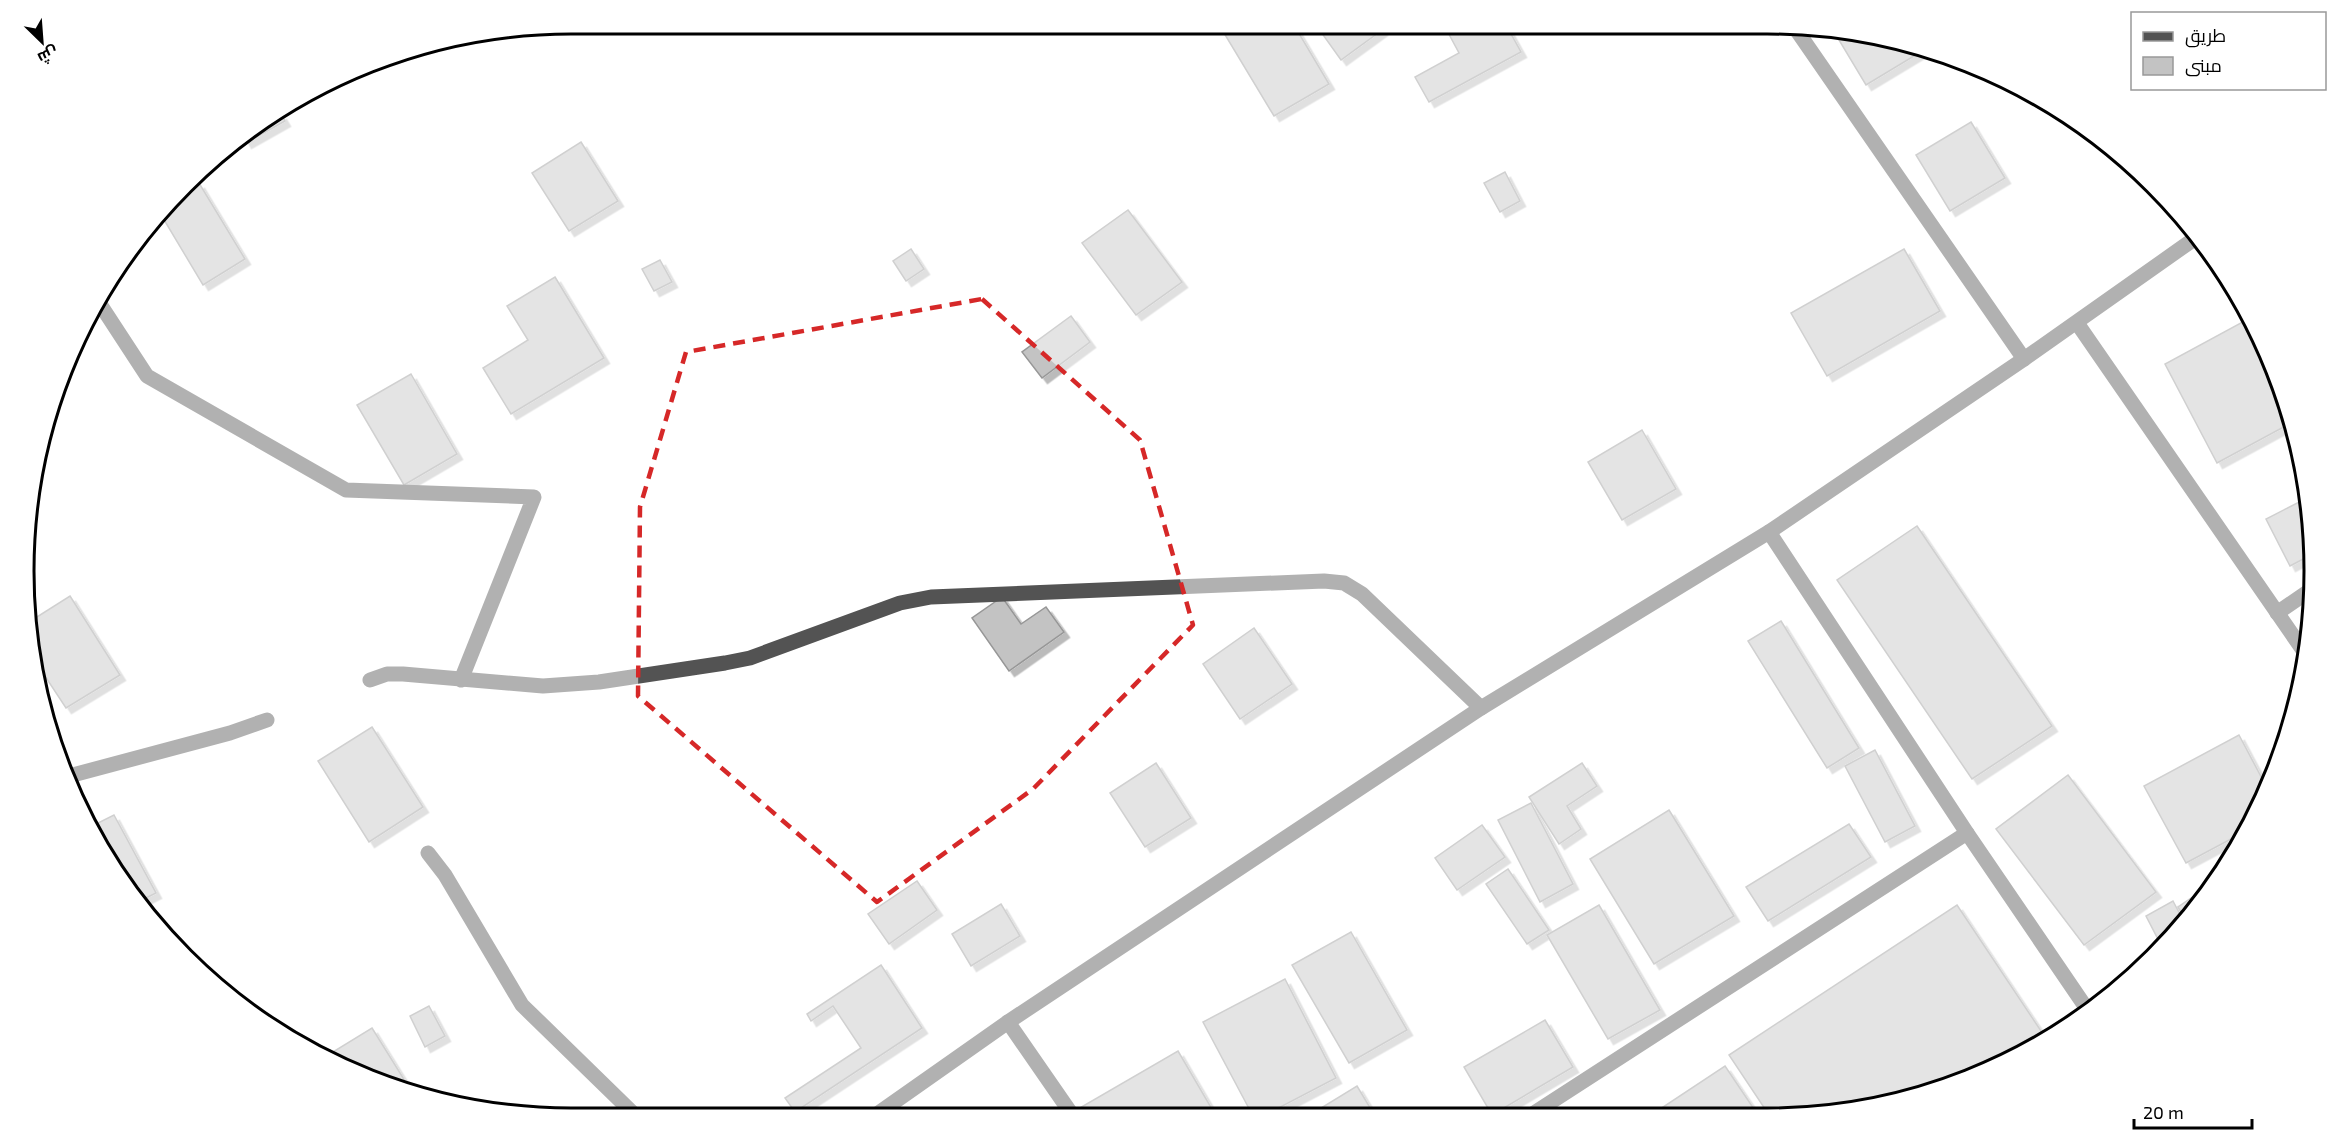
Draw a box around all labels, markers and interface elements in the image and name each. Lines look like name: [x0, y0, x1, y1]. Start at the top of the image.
north arrow: [12, 12, 72, 72]
legend: [2131, 12, 2326, 90]
text: طريق: [2185, 24, 2226, 48]
text: ش: [35, 42, 62, 69]
text: مبنى: [2185, 54, 2222, 77]
scale bar: [2134, 1092, 2252, 1130]
text: 20 m: [2143, 1101, 2184, 1123]

